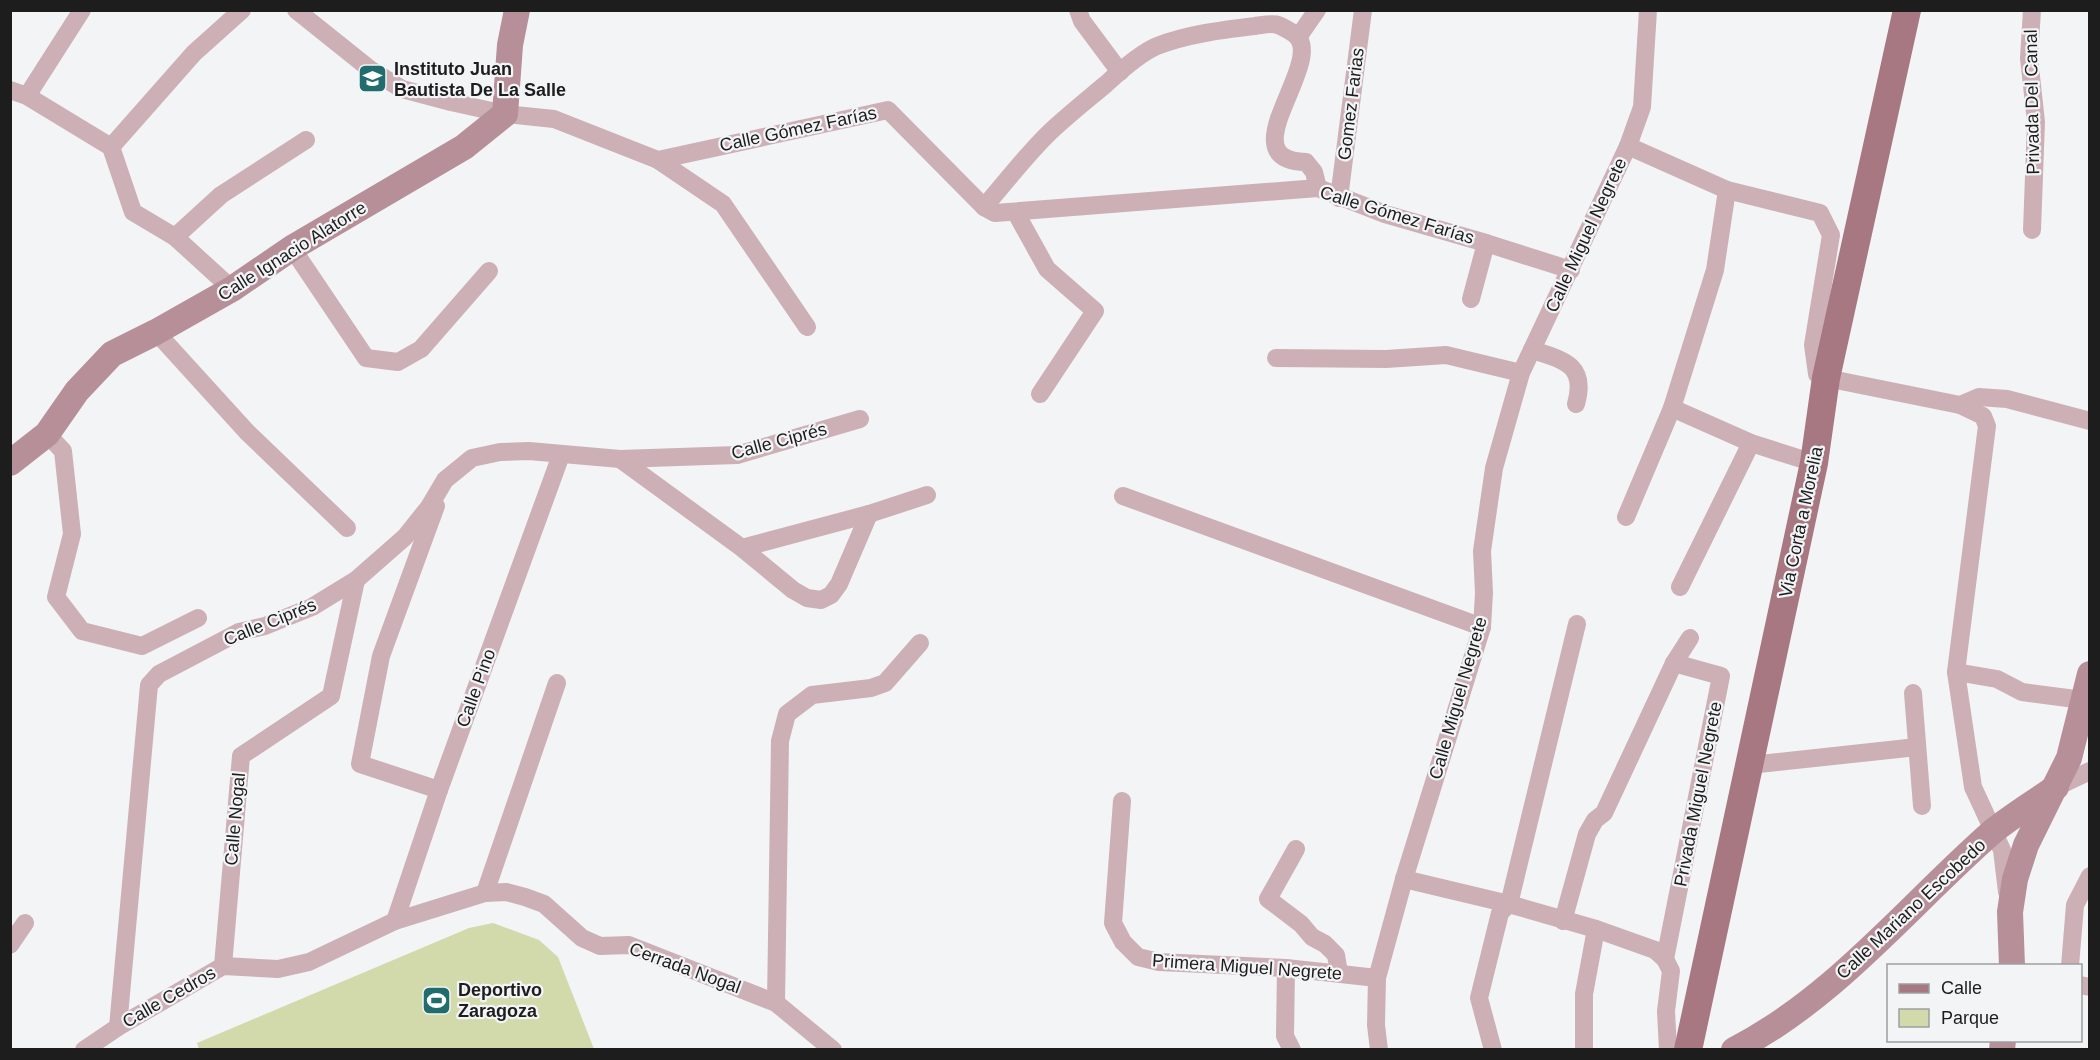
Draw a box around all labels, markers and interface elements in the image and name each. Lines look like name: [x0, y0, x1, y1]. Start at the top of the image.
street label: Privada Del Canal: [2021, 29, 2043, 175]
street label: Gomez Farias: [1334, 47, 1368, 161]
place label: Instituto Juan Bautista De La Salle: [394, 59, 566, 100]
school or university icon: Instituto Juan Bautista De La Salle: [357, 63, 389, 95]
street label: Calle Gómez Farías: [718, 103, 878, 155]
street label: Calle Miguel Negrete: [1541, 155, 1631, 315]
street label: Calle Gómez Farías: [1318, 182, 1476, 248]
street label: Calle Ignacio Alatorre: [214, 197, 370, 305]
street label: Calle Ciprés: [729, 419, 829, 463]
street label: Via Corta a Morelia: [1775, 444, 1827, 599]
street label: Calle Ciprés: [221, 594, 319, 650]
street label: Calle Miguel Negrete: [1425, 614, 1491, 782]
street label: Calle Pino: [453, 646, 499, 730]
street label: Privada Miguel Negrete: [1670, 700, 1726, 888]
street label: Calle Nogal: [221, 772, 249, 866]
street label: Calle Mariano Escobedo: [1832, 835, 1990, 983]
street label: Cerrada Nogal: [627, 939, 743, 997]
street label: Primera Miguel Negrete: [1151, 950, 1343, 984]
street label: Calle Cedros: [119, 962, 219, 1032]
legend: [1887, 964, 2082, 1042]
text: Calle: [1941, 978, 1982, 998]
place label: Deportivo Zaragoza: [458, 980, 542, 1021]
sports icon: Deportivo Zaragoza: [421, 984, 453, 1016]
text: Parque: [1941, 1008, 1999, 1028]

